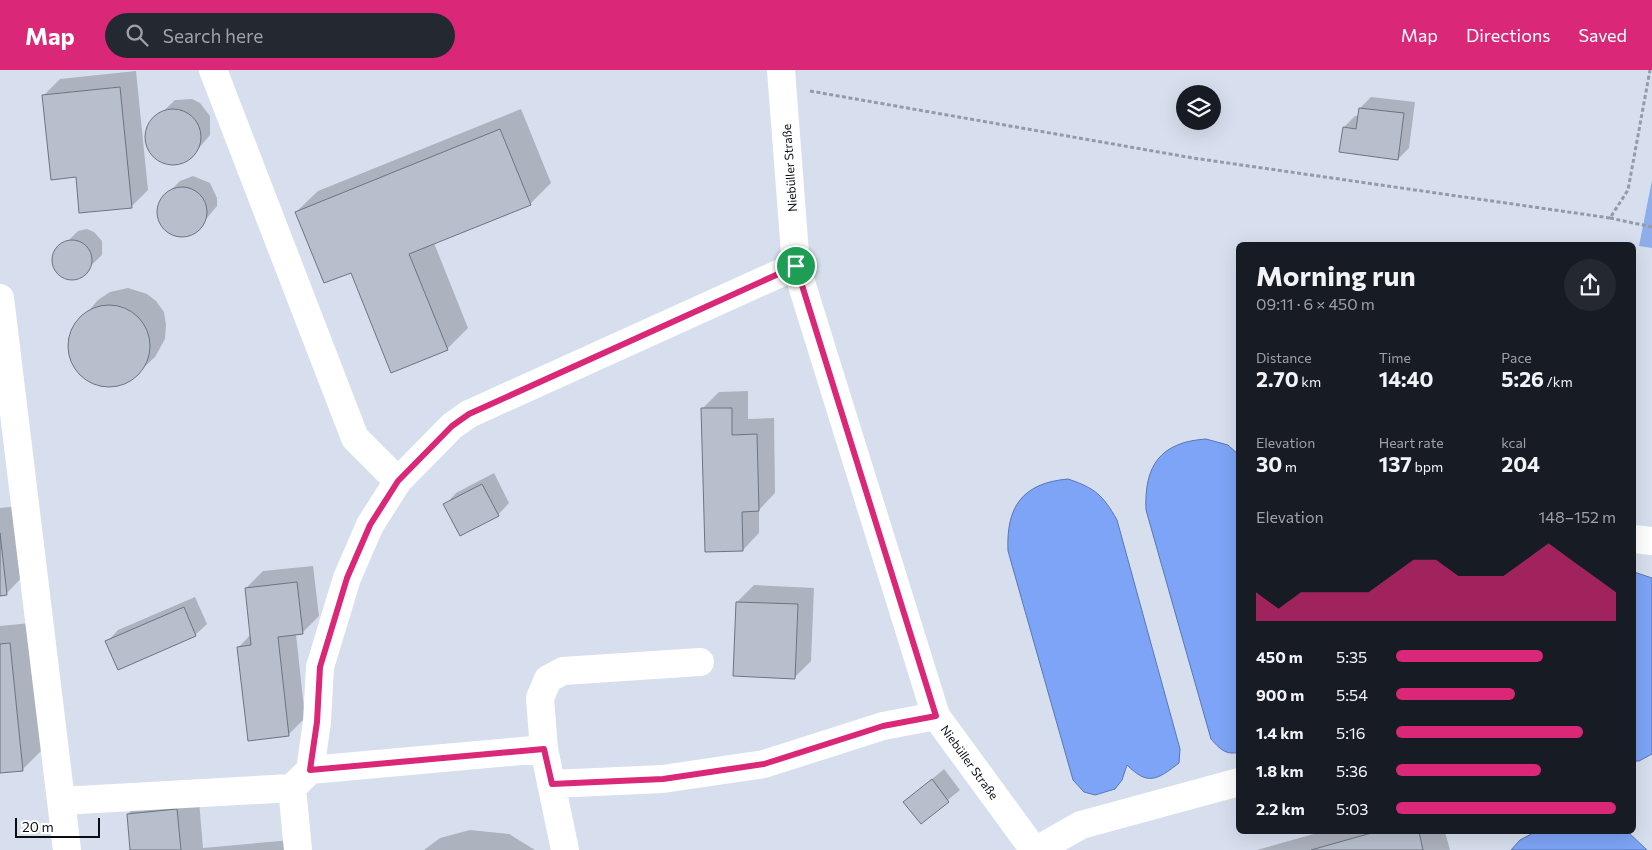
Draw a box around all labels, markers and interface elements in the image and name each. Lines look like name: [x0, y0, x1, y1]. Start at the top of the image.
search box: [105, 13, 455, 58]
text: Map: [25, 21, 75, 50]
icon: search: [123, 21, 151, 49]
text: Search here: [163, 24, 263, 47]
text: Map: [1401, 24, 1438, 46]
text: Directions: [1466, 24, 1550, 46]
text: Saved: [1578, 24, 1627, 46]
map controls: [1176, 85, 1221, 130]
button: layers: [1176, 85, 1221, 130]
street label: Niebüller Straße: [779, 124, 799, 212]
pin: [775, 245, 817, 287]
icon: arrive: [782, 252, 810, 280]
text: Morning run: [1256, 258, 1416, 292]
button: share: [1564, 259, 1616, 311]
text: 09:11 · 6 × 450 m: [1256, 294, 1375, 313]
text: Distance: [1256, 349, 1312, 366]
text: Time: [1379, 349, 1411, 366]
text: Pace: [1501, 349, 1532, 366]
text: 2.70: [1256, 366, 1299, 391]
text: 14:40: [1379, 366, 1433, 391]
text: 5:26: [1501, 366, 1544, 391]
text: km: [1299, 373, 1321, 390]
text: /km: [1544, 373, 1573, 390]
text: Elevation: [1256, 434, 1315, 451]
text: Heart rate: [1379, 434, 1444, 451]
text: kcal: [1501, 434, 1526, 451]
text: 30: [1256, 451, 1282, 476]
text: 137: [1379, 451, 1412, 476]
text: 204: [1501, 451, 1540, 476]
text: m: [1282, 458, 1297, 475]
text: bpm: [1412, 458, 1443, 475]
text: Elevation: [1256, 507, 1324, 526]
text: 148–152 m: [1538, 507, 1616, 526]
text: 450 m: [1256, 647, 1303, 666]
text: 5:35: [1336, 647, 1367, 666]
text: 900 m: [1256, 685, 1304, 704]
text: 5:54: [1336, 685, 1368, 704]
street label: Niebüller Straße: [938, 722, 1002, 802]
text: 1.4 km: [1256, 723, 1303, 742]
text: 5:16: [1336, 723, 1366, 742]
text: 1.8 km: [1256, 761, 1303, 780]
text: 5:36: [1336, 761, 1368, 780]
text: 2.2 km: [1256, 799, 1305, 818]
text: 5:03: [1336, 799, 1369, 818]
scale bar: [15, 815, 100, 838]
text: 20 m: [22, 818, 54, 835]

